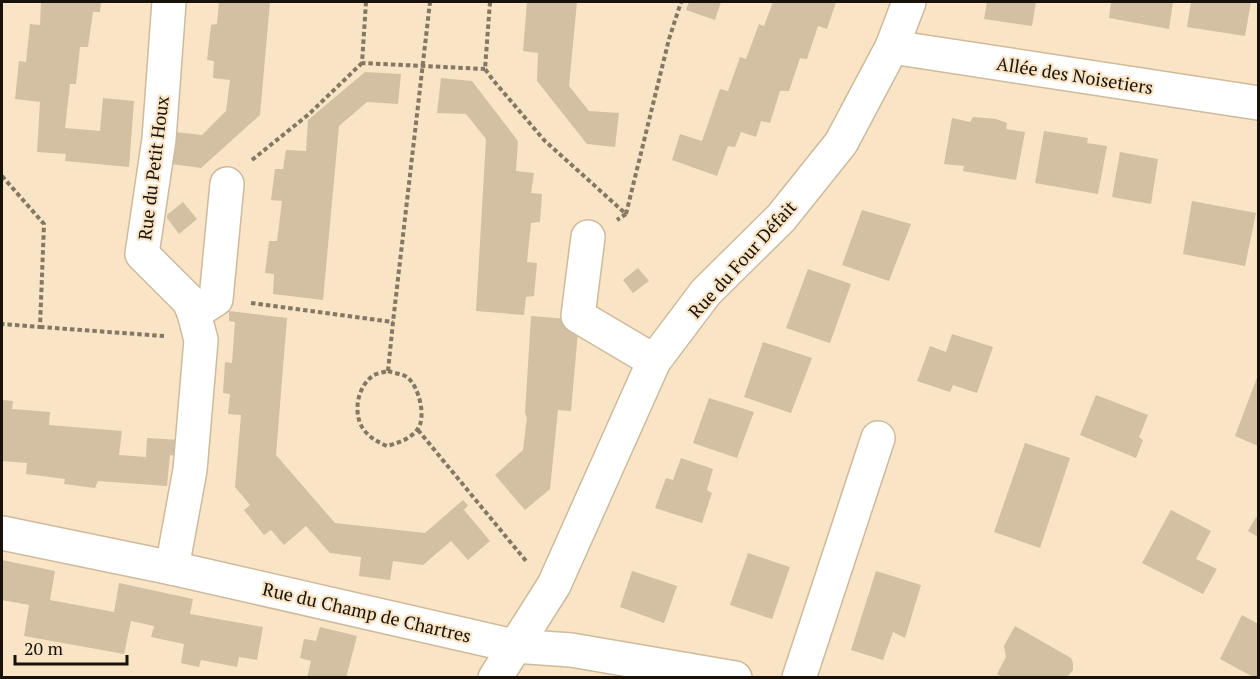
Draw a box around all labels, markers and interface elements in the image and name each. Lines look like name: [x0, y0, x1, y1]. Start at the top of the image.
street label: Allée des Noisetiers: [995, 51, 1155, 99]
street label: Rue du Petit Houx: [132, 94, 174, 241]
street label: Rue du Four Défait: [683, 195, 801, 323]
street label: Rue du Champ de Chartres: [260, 576, 474, 648]
scale bar: [15, 628, 128, 666]
text: 20 m: [24, 636, 64, 660]

